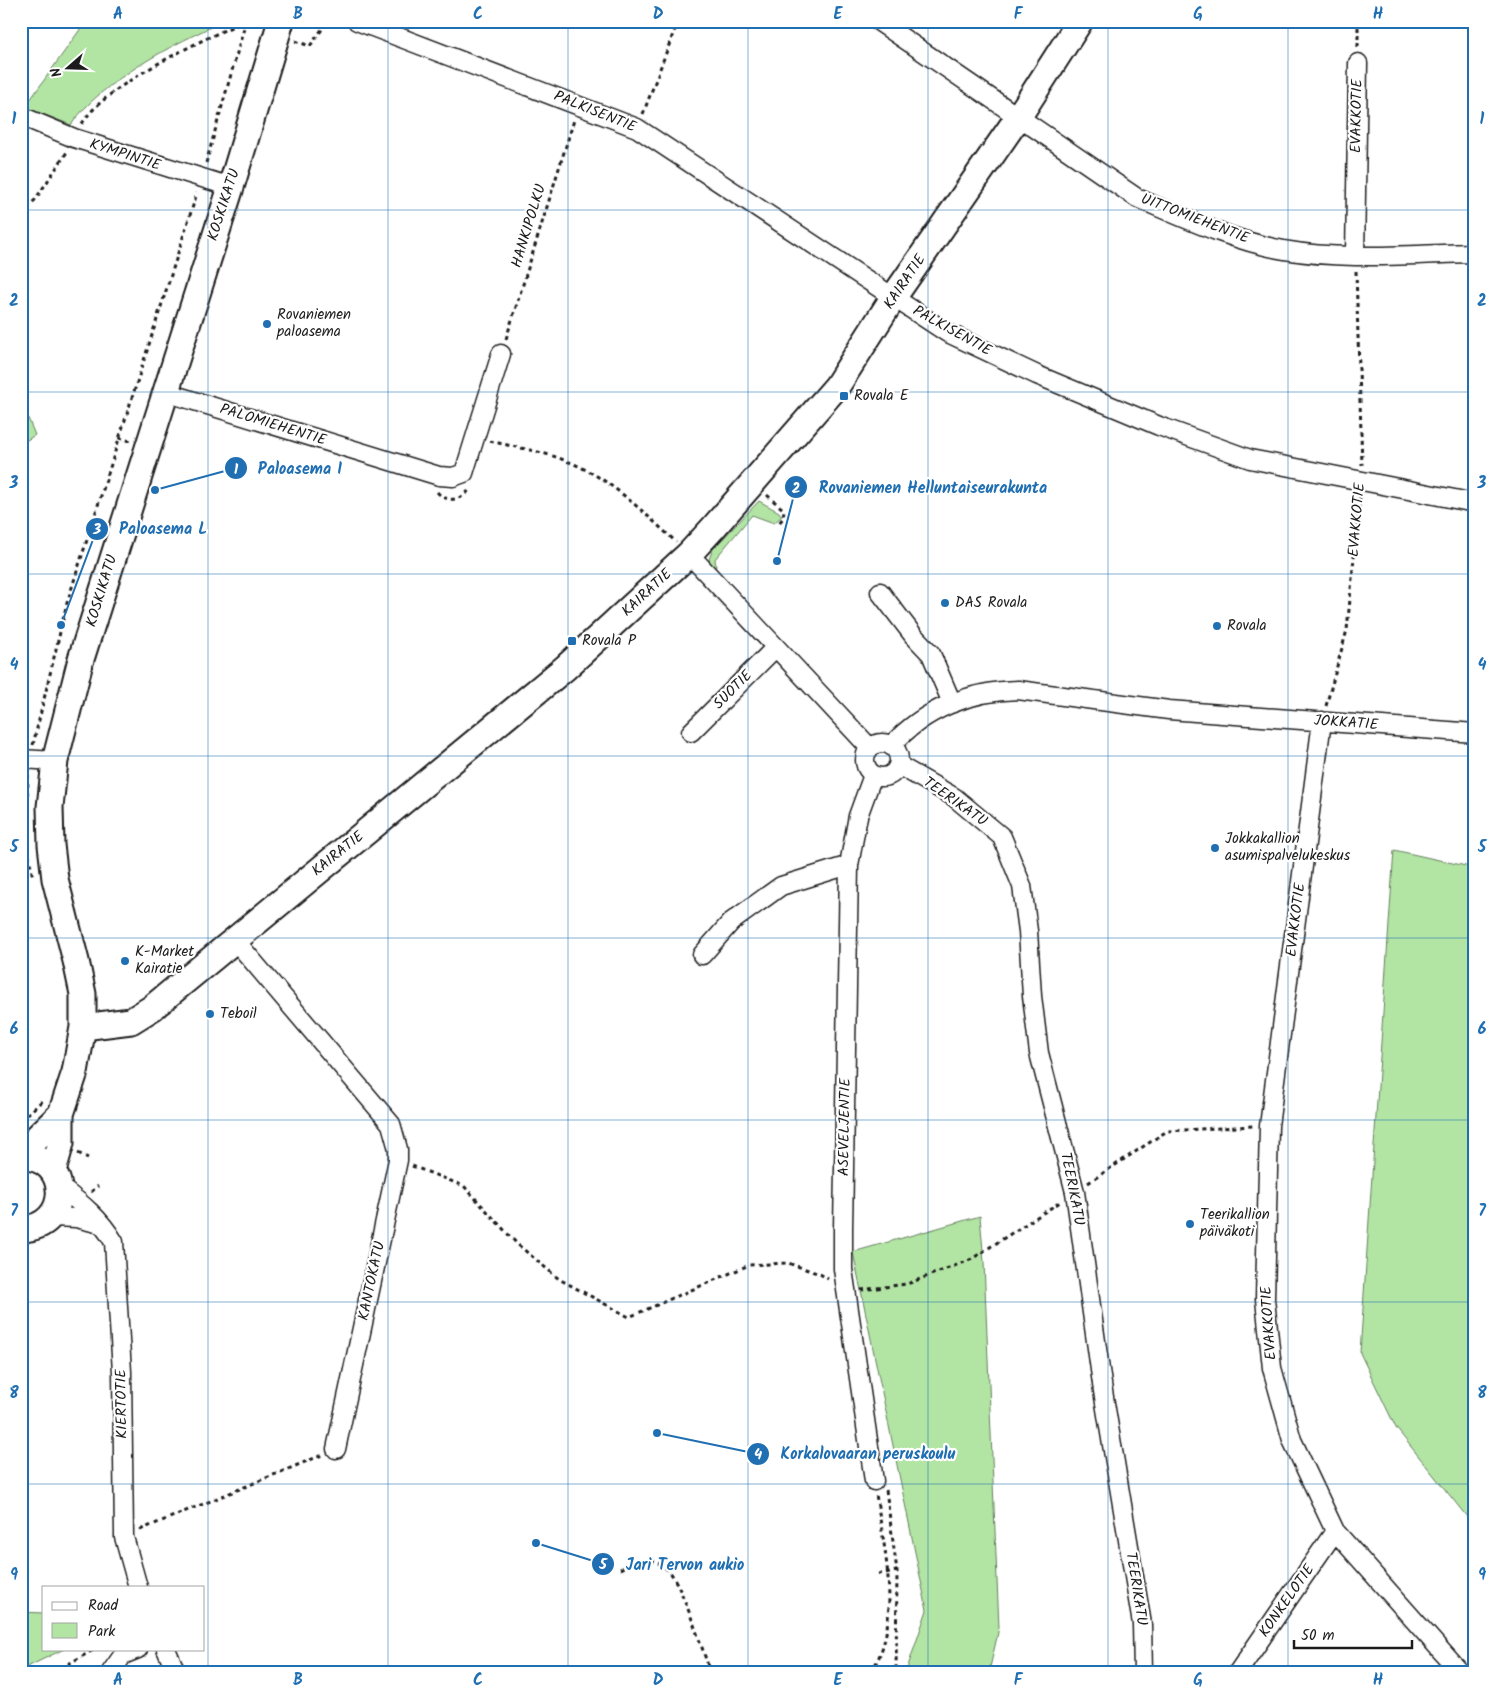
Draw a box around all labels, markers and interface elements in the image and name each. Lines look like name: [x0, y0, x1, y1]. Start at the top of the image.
text: A: [113, 2, 123, 27]
text: B: [293, 2, 303, 27]
text: C: [473, 2, 483, 27]
text: D: [653, 2, 664, 27]
text: E: [834, 2, 844, 27]
text: F: [1014, 2, 1024, 27]
text: G: [1193, 2, 1203, 27]
text: H: [1373, 2, 1383, 27]
north arrow: [42, 42, 92, 92]
text: N: [45, 64, 69, 80]
street label: EVAKKOTIE: [1344, 77, 1370, 153]
street label: PALKISENTIE: [550, 85, 641, 140]
text: 1: [12, 107, 17, 132]
text: 1: [1480, 107, 1485, 132]
street label: KYMPINTIE: [86, 132, 165, 178]
street label: KOSKIKATU: [201, 166, 247, 244]
street label: HANKIPOLKU: [505, 181, 553, 271]
street label: UITTOMIEHENTIE: [1137, 187, 1254, 251]
street label: KAIRATIE: [878, 249, 933, 314]
text: 2: [9, 289, 19, 314]
text: 2: [1477, 289, 1487, 314]
street label: PALKISENTIE: [908, 299, 997, 363]
place label: Rovaniemen paloasema: [276, 303, 351, 344]
marker: Rovaniemen paloasema: [261, 318, 273, 330]
place label: Rovala E: [854, 384, 910, 408]
marker: Rovala E: [838, 390, 850, 402]
street label: PALOMIEHENTIE: [217, 397, 330, 453]
callout: Paloasema I: [223, 453, 352, 484]
text: Paloasema I: [258, 457, 342, 482]
text: 1: [234, 458, 239, 482]
text: 3: [9, 471, 19, 496]
text: 3: [1477, 471, 1487, 496]
callout: Rovaniemen Helluntaiseurakunta: [784, 472, 1057, 503]
text: Rovaniemen Helluntaiseurakunta: [819, 476, 1047, 501]
text: 2: [792, 477, 801, 501]
street label: EVAKKOTIE: [1342, 481, 1372, 558]
callout: Paloasema L: [84, 513, 217, 544]
text: Paloasema L: [119, 517, 207, 542]
text: 3: [92, 518, 101, 542]
street label: KOSKIKATU: [80, 552, 124, 630]
street label: KAIRATIE: [616, 562, 679, 623]
place label: DAS Rovala: [955, 591, 1027, 615]
marker: DAS Rovala: [939, 597, 951, 609]
place label: Rovala: [1227, 614, 1267, 638]
marker: Rovala: [1211, 620, 1223, 632]
place label: Rovala P: [582, 629, 637, 653]
marker: Rovala P: [566, 635, 578, 647]
text: 4: [10, 653, 19, 678]
text: 4: [1478, 653, 1487, 678]
street label: SUOTIE: [708, 664, 759, 715]
street label: JOKKATIE: [1313, 709, 1380, 737]
street label: TEERIKATU: [918, 771, 992, 833]
street label: KAIRATIE: [306, 824, 371, 883]
place label: Jokkakallion asumispalvelukeskus: [1225, 827, 1351, 868]
text: 5: [9, 835, 20, 860]
text: 5: [1477, 835, 1488, 860]
marker: Jokkakallion asumispalvelukeskus: [1209, 842, 1221, 854]
street label: EVAKKOTIE: [1280, 880, 1313, 958]
place label: K-Market Kairatie: [135, 940, 194, 981]
marker: K-Market Kairatie: [119, 955, 131, 967]
place label: Teboil: [220, 1002, 257, 1026]
marker: Teboil: [204, 1008, 216, 1020]
text: 6: [10, 1017, 19, 1042]
text: 6: [1478, 1017, 1487, 1042]
street label: ASEVELJENTIE: [832, 1076, 858, 1176]
street label: TEERIKATU: [1053, 1150, 1091, 1228]
text: 7: [10, 1199, 18, 1224]
text: 7: [1478, 1199, 1486, 1224]
place label: Teerikallion päiväkoti: [1199, 1203, 1270, 1244]
marker: Teerikallion päiväkoti: [1184, 1218, 1196, 1230]
street label: KANTOKATU: [352, 1239, 392, 1323]
street label: EVAKKOTIE: [1254, 1284, 1284, 1361]
street label: KIERTOTIE: [109, 1368, 135, 1439]
text: 8: [9, 1381, 19, 1406]
text: 8: [1477, 1381, 1487, 1406]
callout: Korkalovaaran peruskoulu: [746, 1438, 965, 1469]
text: Korkalovaaran peruskoulu: [781, 1442, 956, 1467]
text: 4: [754, 1443, 762, 1467]
callout: Jari Tervon aukio: [590, 1548, 754, 1579]
street label: TEERIKATU: [1118, 1551, 1154, 1627]
text: 5: [598, 1553, 608, 1577]
text: Jari Tervon aukio: [626, 1553, 744, 1578]
street label: KONKELOTIE: [1253, 1558, 1322, 1643]
text: 9: [10, 1563, 18, 1588]
text: 9: [1478, 1563, 1486, 1588]
legend: [42, 1586, 205, 1650]
text: Road: [88, 1594, 119, 1618]
scale bar: [1294, 1618, 1411, 1650]
text: Park: [88, 1620, 116, 1644]
text: 50 m: [1301, 1624, 1335, 1648]
text: A: [113, 1668, 123, 1693]
text: B: [293, 1668, 303, 1693]
text: C: [473, 1668, 483, 1693]
text: D: [653, 1668, 664, 1693]
text: E: [834, 1668, 844, 1693]
text: F: [1014, 1668, 1024, 1693]
text: G: [1193, 1668, 1203, 1693]
text: H: [1373, 1668, 1383, 1693]

